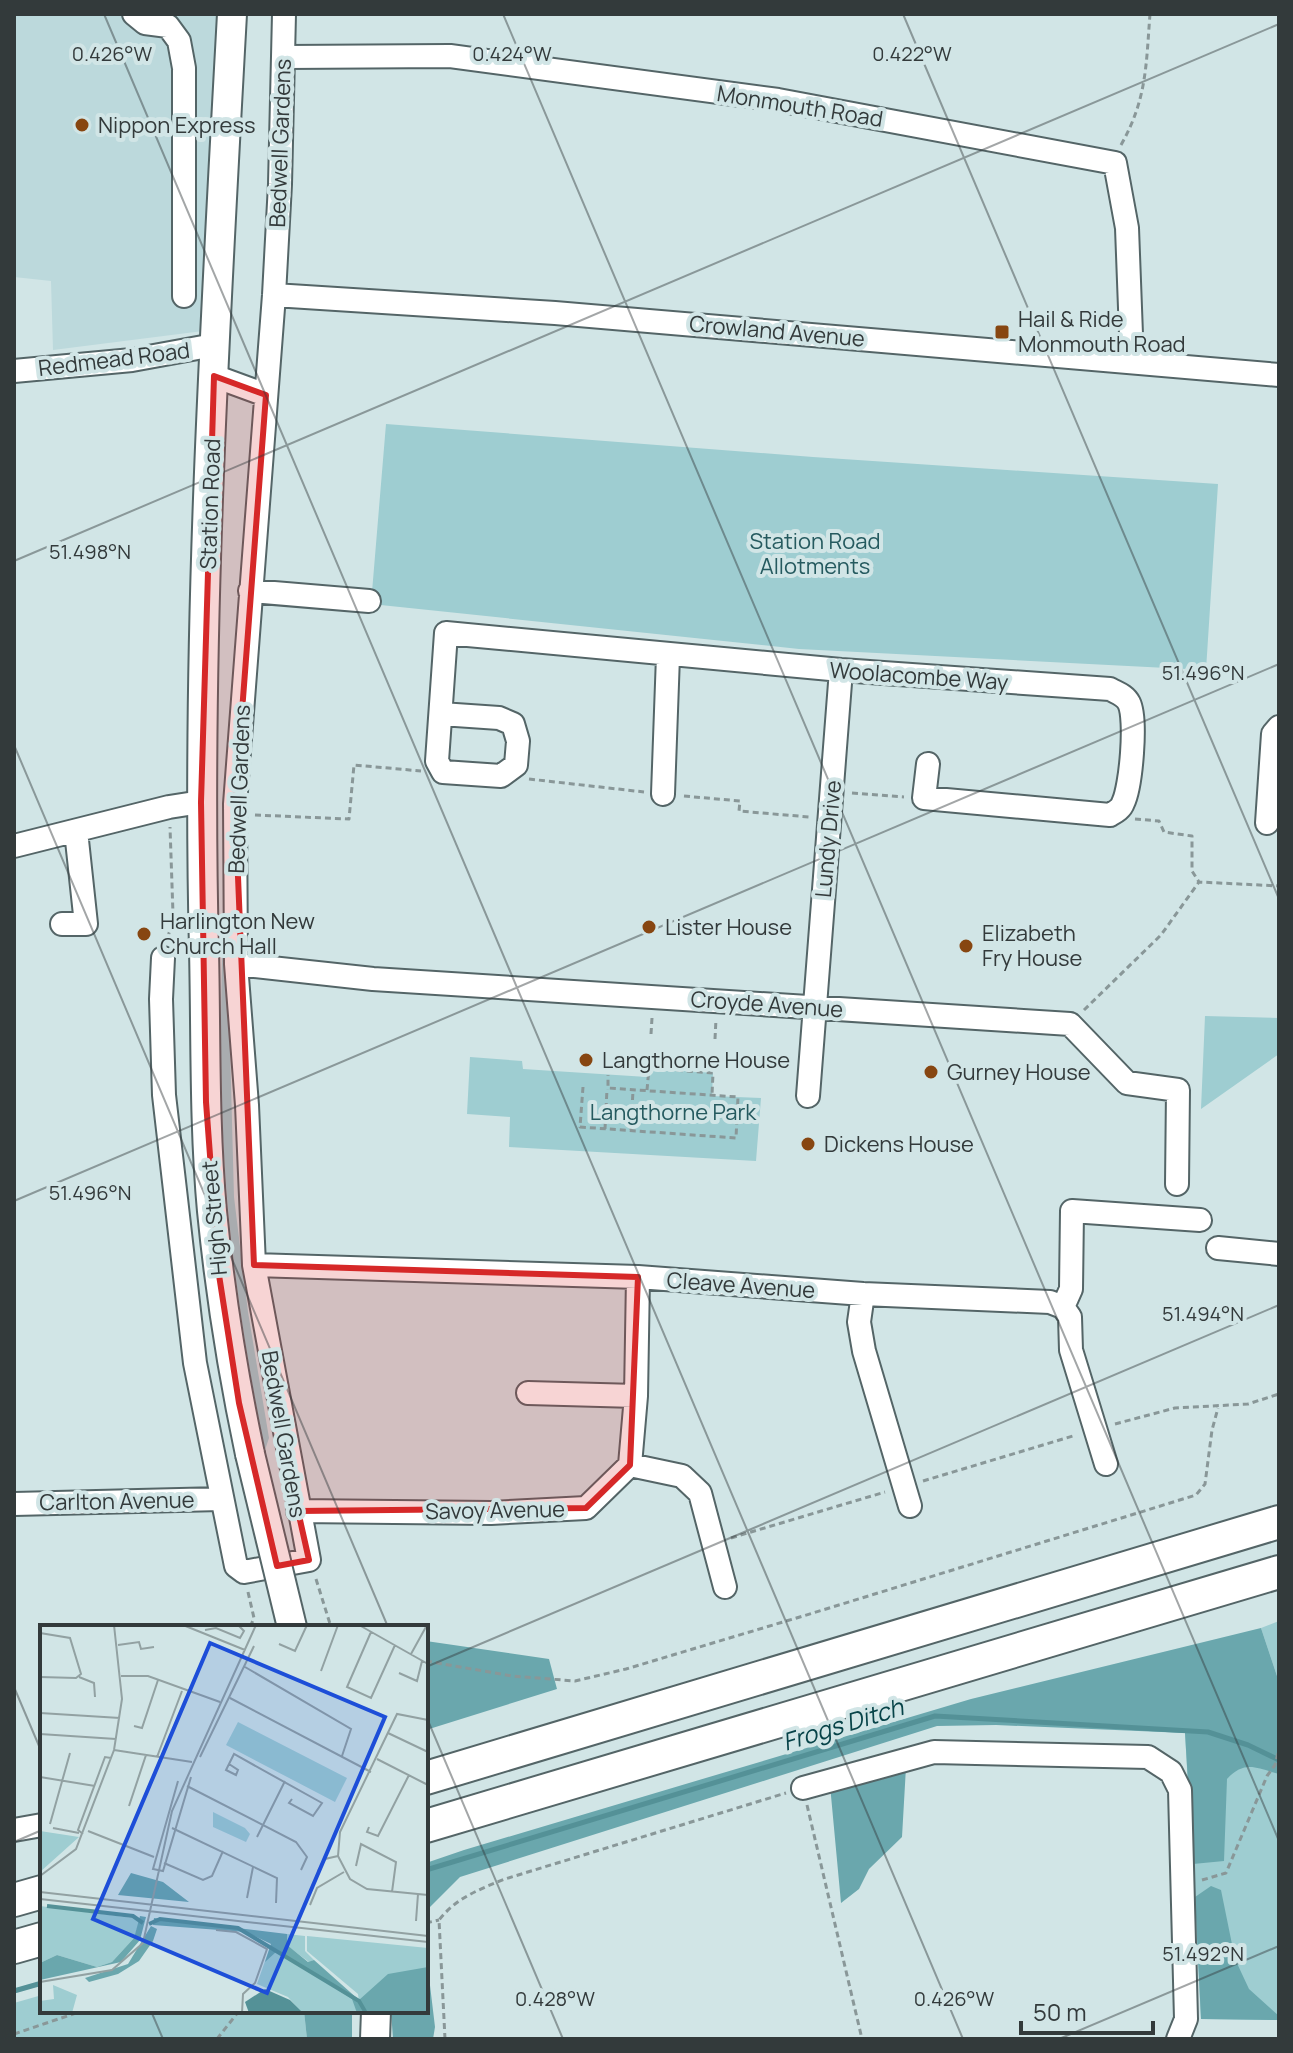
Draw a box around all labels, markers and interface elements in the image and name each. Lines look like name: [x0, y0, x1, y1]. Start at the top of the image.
text: 0.426°W: [72, 40, 153, 67]
text: 0.424°W: [472, 40, 552, 67]
text: 0.422°W: [872, 40, 952, 67]
street label: Bedwell Gardens: [262, 58, 298, 228]
street label: Monmouth Road: [715, 78, 885, 134]
place label: Nippon Express: [98, 110, 256, 140]
marker: Nippon Express: [73, 116, 91, 134]
place label: Hail & Ride Monmouth Road: [1018, 304, 1186, 359]
street label: Crowland Avenue: [688, 308, 866, 354]
marker: Hail & Ride Monmouth Road: [993, 323, 1011, 341]
street label: Redmead Road: [36, 335, 192, 383]
street label: Station Road: [193, 438, 227, 570]
park label: Station Road Allotments: [749, 526, 881, 581]
text: 51.498°N: [49, 538, 131, 565]
street label: Woolacombe Way: [829, 655, 1010, 697]
text: 51.496°N: [1162, 659, 1244, 686]
street label: Bedwell Gardens: [221, 704, 257, 874]
street label: Lundy Drive: [808, 779, 848, 899]
place label: Harlington New Church Hall: [160, 906, 315, 961]
place label: Lister House: [665, 912, 792, 942]
marker: Lister House: [640, 918, 658, 936]
place label: Elizabeth Fry House: [982, 918, 1083, 973]
marker: Harlington New Church Hall: [135, 925, 153, 943]
marker: Elizabeth Fry House: [957, 937, 975, 955]
street label: Croyde Avenue: [690, 984, 844, 1024]
place label: Langthorne House: [602, 1045, 790, 1075]
marker: Langthorne House: [577, 1051, 595, 1069]
place label: Gurney House: [947, 1057, 1091, 1087]
marker: Gurney House: [922, 1063, 940, 1081]
park label: Langthorne Park: [590, 1097, 757, 1127]
place label: Dickens House: [824, 1129, 974, 1159]
marker: Dickens House: [799, 1135, 817, 1153]
street label: High Street: [194, 1159, 234, 1277]
text: 51.496°N: [49, 1179, 131, 1206]
street label: Cleave Avenue: [666, 1265, 816, 1305]
text: 51.494°N: [1162, 1300, 1244, 1327]
street label: Bedwell Gardens: [255, 1348, 313, 1520]
street label: Carlton Avenue: [39, 1485, 195, 1517]
street label: Savoy Avenue: [425, 1494, 565, 1526]
inset map: [40, 1625, 428, 2013]
water label: Frogs Ditch: [778, 1689, 908, 1758]
text: 51.492°N: [1162, 1940, 1244, 1967]
text: 0.428°W: [515, 1985, 595, 2012]
text: 0.426°W: [914, 1985, 995, 2012]
scale bar: [1021, 1985, 1153, 2035]
text: 50 m: [1033, 1995, 1087, 2028]

